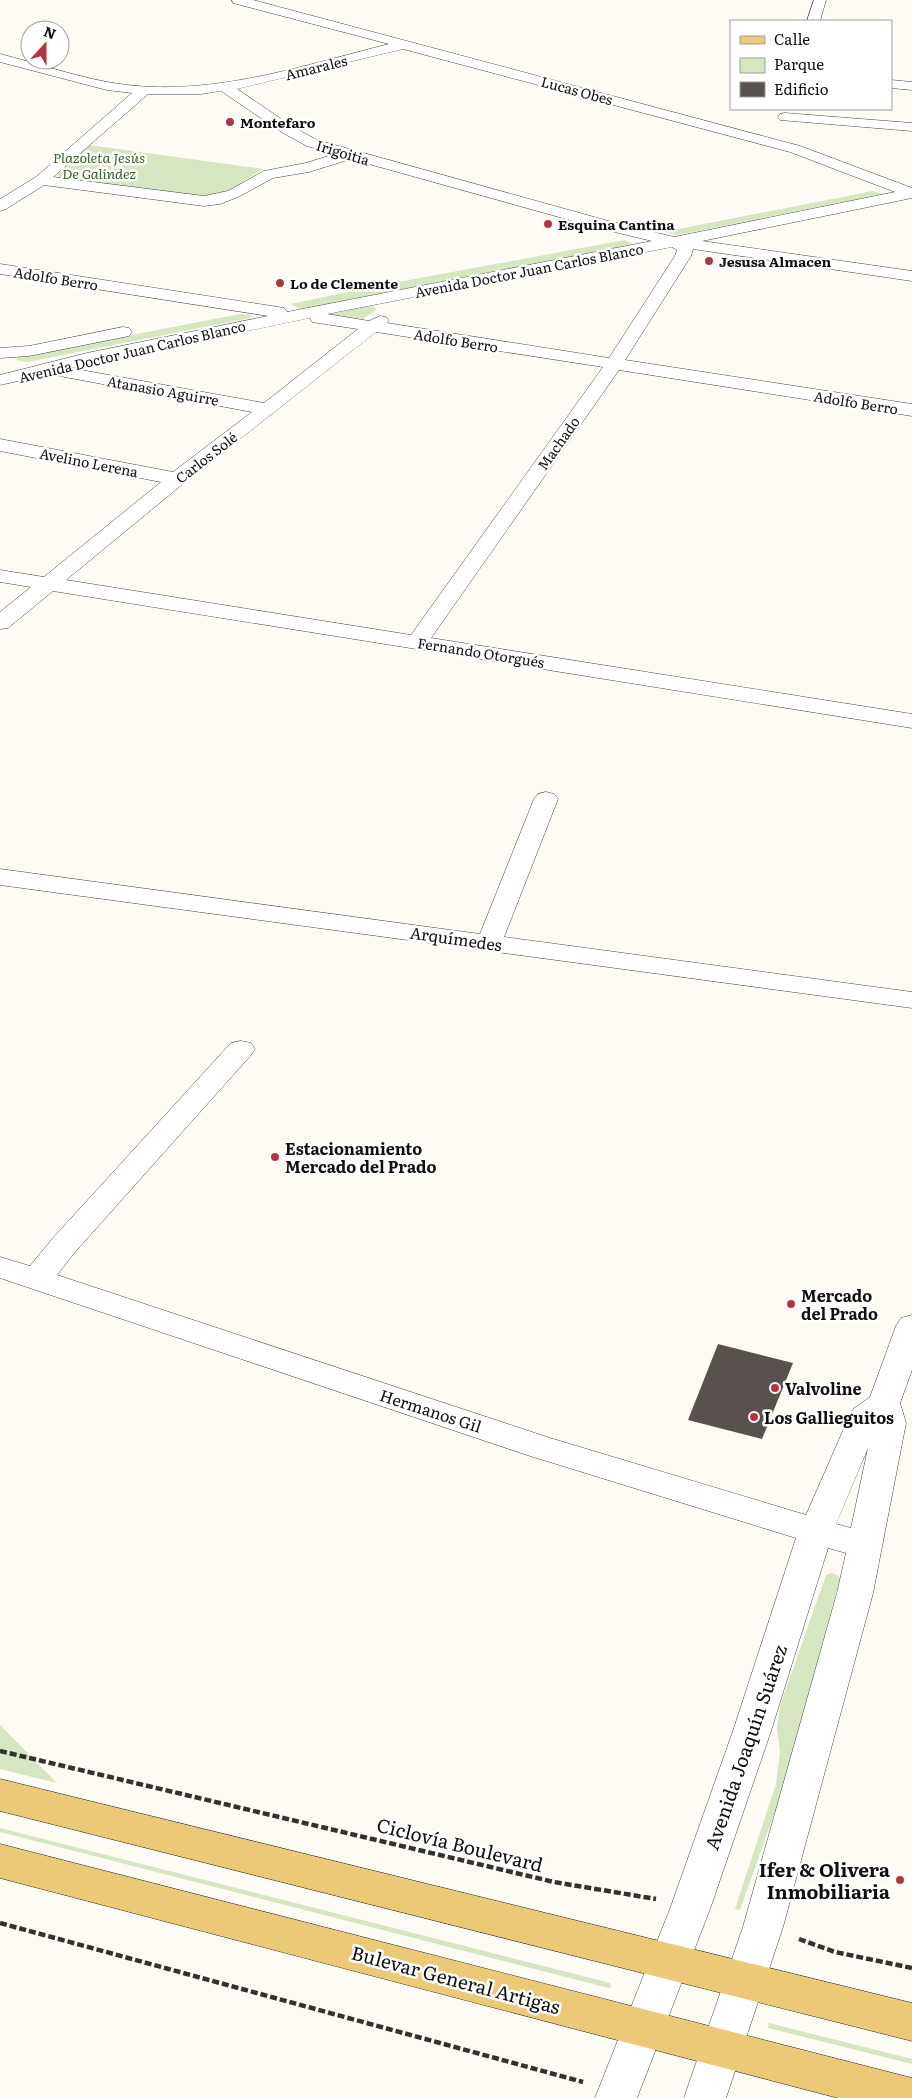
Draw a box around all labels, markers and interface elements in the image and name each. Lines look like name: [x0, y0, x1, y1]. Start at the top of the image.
north arrow: [20, 20, 70, 70]
text: N: [41, 20, 59, 43]
legend: [730, 20, 892, 110]
text: Calle: [774, 27, 810, 50]
street label: Amarales: [283, 50, 349, 84]
text: Parque: [774, 52, 824, 75]
street label: Lucas Obes: [539, 71, 615, 109]
text: Edificio: [774, 77, 829, 100]
place label: Montefaro: [240, 112, 316, 132]
marker: Montefaro: [224, 116, 236, 128]
street label: Irigoitia: [314, 134, 373, 170]
park label: Plazoleta Jesús De Galíndez: [53, 147, 145, 183]
place label: Esquina Cantina: [558, 214, 676, 234]
marker: Esquina Cantina: [542, 218, 554, 230]
street label: Avenida Doctor Juan Carlos Blanco: [413, 238, 645, 302]
place label: Jesusa Almacen: [719, 251, 832, 271]
marker: Jesusa Almacen: [703, 255, 715, 267]
street label: Adolfo Berro: [12, 261, 100, 295]
place label: Lo de Clemente: [290, 273, 398, 293]
marker: Lo de Clemente: [274, 277, 286, 289]
street label: Avenida Doctor Juan Carlos Blanco: [17, 315, 247, 387]
street label: Adolfo Berro: [412, 323, 500, 357]
street label: Atanasio Aguirre: [105, 370, 221, 410]
street label: Adolfo Berro: [812, 385, 900, 419]
street label: Machado: [532, 412, 584, 474]
street label: Carlos Solé: [171, 427, 241, 487]
street label: Avelino Lerena: [38, 443, 140, 481]
street label: Fernando Otorgués: [416, 632, 546, 672]
street label: Arquímedes: [409, 920, 503, 956]
place label: Estacionamiento Mercado del Prado: [285, 1136, 437, 1178]
marker: Estacionamiento Mercado del Prado: [269, 1151, 281, 1163]
place label: Mercado del Prado: [801, 1283, 878, 1325]
marker: Mercado del Prado: [785, 1298, 797, 1310]
place label: Valvoline: [785, 1376, 862, 1400]
street label: Hermanos Gil: [377, 1382, 485, 1438]
marker: Valvoline: [769, 1382, 781, 1394]
place label: Los Gallieguitos: [764, 1405, 894, 1429]
marker: Los Gallieguitos: [748, 1411, 760, 1423]
street label: Avenida Joaquín Suárez: [697, 1641, 793, 1853]
street label: Ciclovía Boulevard: [374, 1810, 546, 1878]
place label: Ifer & Olivera Inmobiliaria: [759, 1855, 890, 1905]
marker: Ifer & Olivera Inmobiliaria: [894, 1874, 906, 1886]
street label: Bulevar General Artigas: [348, 1938, 564, 2020]

